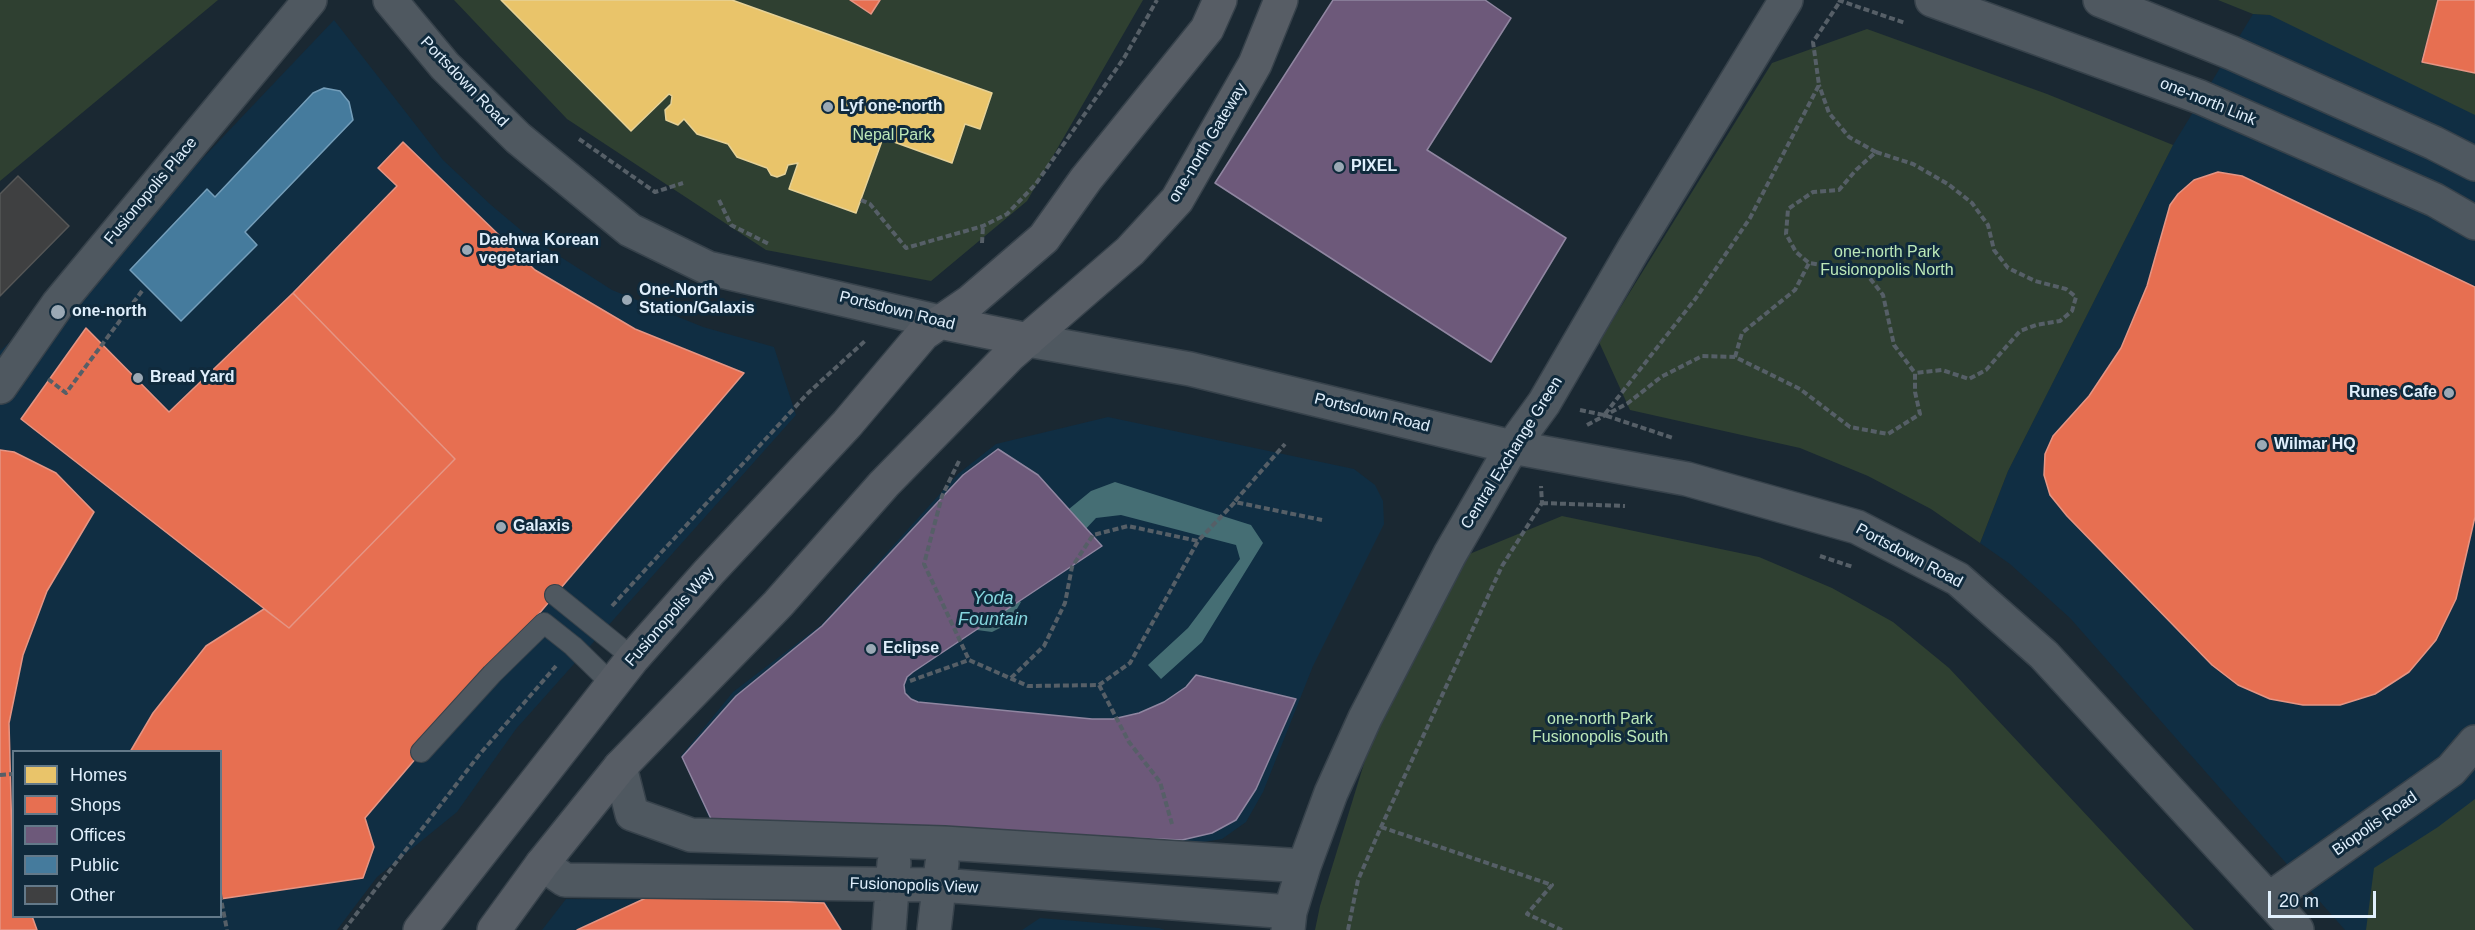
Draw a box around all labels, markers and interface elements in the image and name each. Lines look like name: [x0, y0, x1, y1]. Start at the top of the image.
street label: Portsdown Road: [416, 33, 512, 131]
street label: one-north Link: [2157, 74, 2259, 130]
street label: one-north Gateway: [1165, 80, 1251, 206]
place label: Lyf one-north: [840, 97, 942, 117]
marker: Lyf one-north: [821, 100, 835, 114]
park label: Nepal Park: [852, 126, 932, 146]
street label: Fusionopolis Place: [100, 133, 202, 249]
place label: PIXEL: [1351, 157, 1397, 177]
marker: PIXEL: [1332, 160, 1346, 174]
place label: Daehwa Korean vegetarian: [479, 231, 599, 269]
marker: Daehwa Korean vegetarian: [460, 243, 474, 257]
park label: one-north Park Fusionopolis North: [1820, 243, 1954, 281]
place label: One-North Station/Galaxis: [639, 281, 755, 319]
street label: Portsdown Road: [837, 287, 957, 335]
marker: One-North Station/Galaxis: [620, 293, 634, 307]
place label: one-north: [72, 302, 147, 322]
marker: one-north: [49, 303, 67, 321]
place label: Bread Yard: [150, 368, 234, 388]
marker: Bread Yard: [131, 371, 145, 385]
street label: Central Exchange Green: [1457, 373, 1567, 533]
place label: Runes Cafe: [2349, 383, 2437, 403]
marker: Runes Cafe: [2442, 386, 2456, 400]
street label: Portsdown Road: [1312, 389, 1432, 437]
place label: Wilmar HQ: [2274, 435, 2356, 455]
marker: Wilmar HQ: [2255, 438, 2269, 452]
place label: Galaxis: [513, 517, 570, 537]
marker: Galaxis: [494, 520, 508, 534]
street label: Portsdown Road: [1852, 520, 1966, 592]
street label: Fusionopolis Way: [622, 563, 718, 671]
water label: Yoda Fountain: [958, 588, 1028, 630]
place label: Eclipse: [883, 639, 939, 659]
marker: Eclipse: [864, 642, 878, 656]
park label: one-north Park Fusionopolis South: [1532, 710, 1668, 748]
legend: [12, 750, 222, 918]
text: Homes: [70, 765, 127, 785]
street label: Biopolis Road: [2329, 788, 2421, 860]
text: Shops: [70, 795, 121, 815]
text: Offices: [70, 825, 126, 845]
text: Public: [70, 855, 119, 875]
street label: Fusionopolis View: [849, 874, 979, 898]
scale bar: [2271, 879, 2379, 917]
text: Other: [70, 885, 115, 905]
text: 20 m: [2279, 891, 2319, 911]

